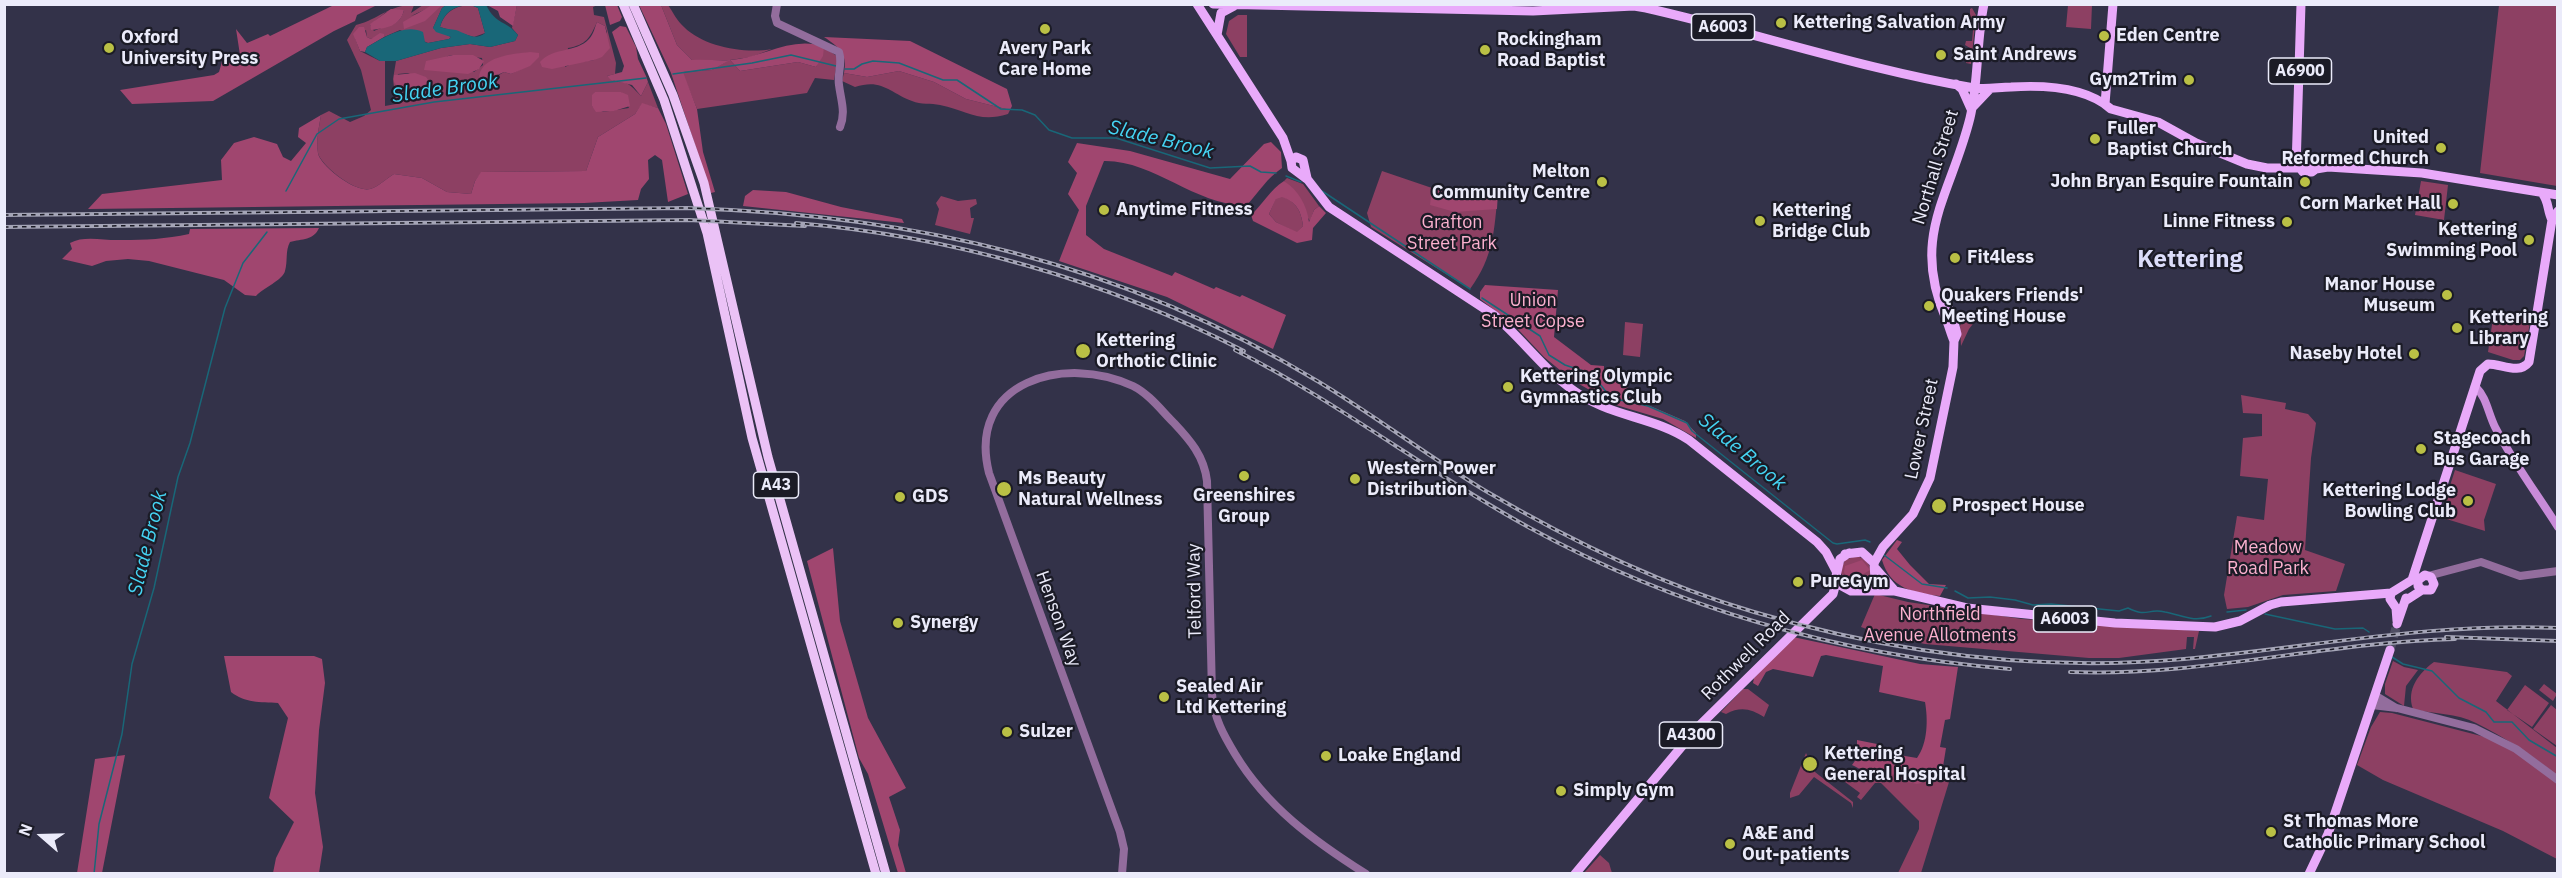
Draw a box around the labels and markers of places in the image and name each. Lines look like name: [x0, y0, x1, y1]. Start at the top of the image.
place label: Kettering Salvation Army: [1793, 12, 2005, 34]
marker: Kettering Salvation Army: [1774, 16, 1788, 30]
marker: Avery Park Care Home: [1038, 22, 1052, 36]
place label: Eden Centre: [2116, 25, 2220, 47]
place label: Oxford University Press: [121, 27, 258, 70]
place label: Rockingham Road Baptist: [1497, 29, 1605, 72]
marker: Eden Centre: [2097, 29, 2111, 43]
place label: Avery Park Care Home: [999, 38, 1091, 80]
marker: Oxford University Press: [102, 41, 116, 55]
marker: Rockingham Road Baptist: [1478, 43, 1492, 57]
place label: Saint Andrews: [1953, 44, 2077, 66]
marker: Saint Andrews: [1934, 48, 1948, 62]
place label: Gym2Trim: [2089, 69, 2177, 91]
marker: Gym2Trim: [2182, 73, 2196, 87]
place label: Fuller Baptist Church: [2107, 118, 2233, 160]
place label: United Reformed Church: [2281, 127, 2429, 170]
marker: Fuller Baptist Church: [2088, 132, 2102, 146]
marker: United Reformed Church: [2434, 141, 2448, 155]
place label: Melton Community Centre: [1432, 161, 1590, 204]
place label: John Bryan Esquire Fountain: [2050, 171, 2293, 193]
marker: Melton Community Centre: [1595, 175, 1609, 189]
marker: John Bryan Esquire Fountain: [2298, 175, 2312, 189]
place label: Corn Market Hall: [2299, 193, 2441, 215]
marker: Corn Market Hall: [2446, 197, 2460, 211]
place label: Anytime Fitness: [1116, 199, 1252, 221]
place label: Kettering Bridge Club: [1772, 200, 1870, 242]
marker: Anytime Fitness: [1097, 203, 1111, 217]
place label: Linne Fitness: [2163, 211, 2275, 233]
marker: Kettering Bridge Club: [1753, 214, 1767, 228]
marker: Linne Fitness: [2280, 215, 2294, 229]
place label: Kettering Swimming Pool: [2386, 219, 2517, 262]
marker: Kettering Swimming Pool: [2522, 233, 2536, 247]
place label: Fit4less: [1967, 247, 2034, 269]
marker: Fit4less: [1948, 251, 1962, 265]
place label: Manor House Museum: [2325, 274, 2435, 316]
place label: Quakers Friends' Meeting House: [1941, 285, 2083, 328]
marker: Manor House Museum: [2440, 288, 2454, 302]
marker: Quakers Friends' Meeting House: [1922, 299, 1936, 313]
place label: Kettering Library: [2469, 307, 2548, 350]
marker: Kettering Library: [2450, 321, 2464, 335]
place label: Kettering Orthotic Clinic: [1096, 330, 1217, 372]
marker: Kettering Orthotic Clinic: [1074, 342, 1092, 360]
place label: Naseby Hotel: [2289, 343, 2402, 365]
marker: Naseby Hotel: [2407, 347, 2421, 361]
place label: Kettering Olympic Gymnastics Club: [1520, 366, 1673, 409]
marker: Kettering Olympic Gymnastics Club: [1501, 380, 1515, 394]
place label: Stagecoach Bus Garage: [2433, 428, 2531, 470]
marker: Stagecoach Bus Garage: [2414, 442, 2428, 456]
place label: Western Power Distribution: [1367, 458, 1496, 500]
place label: Ms Beauty Natural Wellness: [1018, 468, 1163, 510]
marker: Greenshires Group: [1237, 469, 1251, 483]
marker: Western Power Distribution: [1348, 472, 1362, 486]
marker: Ms Beauty Natural Wellness: [995, 480, 1013, 498]
place label: Kettering Lodge Bowling Club: [2322, 480, 2456, 522]
place label: Greenshires Group: [1193, 485, 1295, 528]
place label: GDS: [912, 486, 949, 508]
marker: GDS: [893, 490, 907, 504]
marker: Kettering Lodge Bowling Club: [2461, 494, 2475, 508]
place label: Prospect House: [1952, 495, 2085, 517]
marker: Prospect House: [1930, 497, 1948, 515]
place label: PureGym: [1810, 571, 1888, 593]
marker: PureGym: [1791, 575, 1805, 589]
place label: Synergy: [910, 612, 978, 634]
marker: Synergy: [891, 616, 905, 630]
place label: Sealed Air Ltd Kettering: [1176, 676, 1286, 718]
marker: Sealed Air Ltd Kettering: [1157, 690, 1171, 704]
place label: Sulzer: [1019, 721, 1073, 743]
marker: Sulzer: [1000, 725, 1014, 739]
place label: Kettering General Hospital: [1824, 743, 1966, 786]
place label: Loake England: [1338, 745, 1461, 767]
marker: Loake England: [1319, 749, 1333, 763]
marker: Kettering General Hospital: [1801, 755, 1819, 773]
place label: Simply Gym: [1573, 780, 1674, 802]
marker: Simply Gym: [1554, 784, 1568, 798]
place label: St Thomas More Catholic Primary School: [2283, 811, 2485, 854]
place label: A&E and Out-patients: [1742, 823, 1849, 866]
marker: St Thomas More Catholic Primary School: [2264, 825, 2278, 839]
marker: A&E and Out-patients: [1723, 837, 1737, 851]

